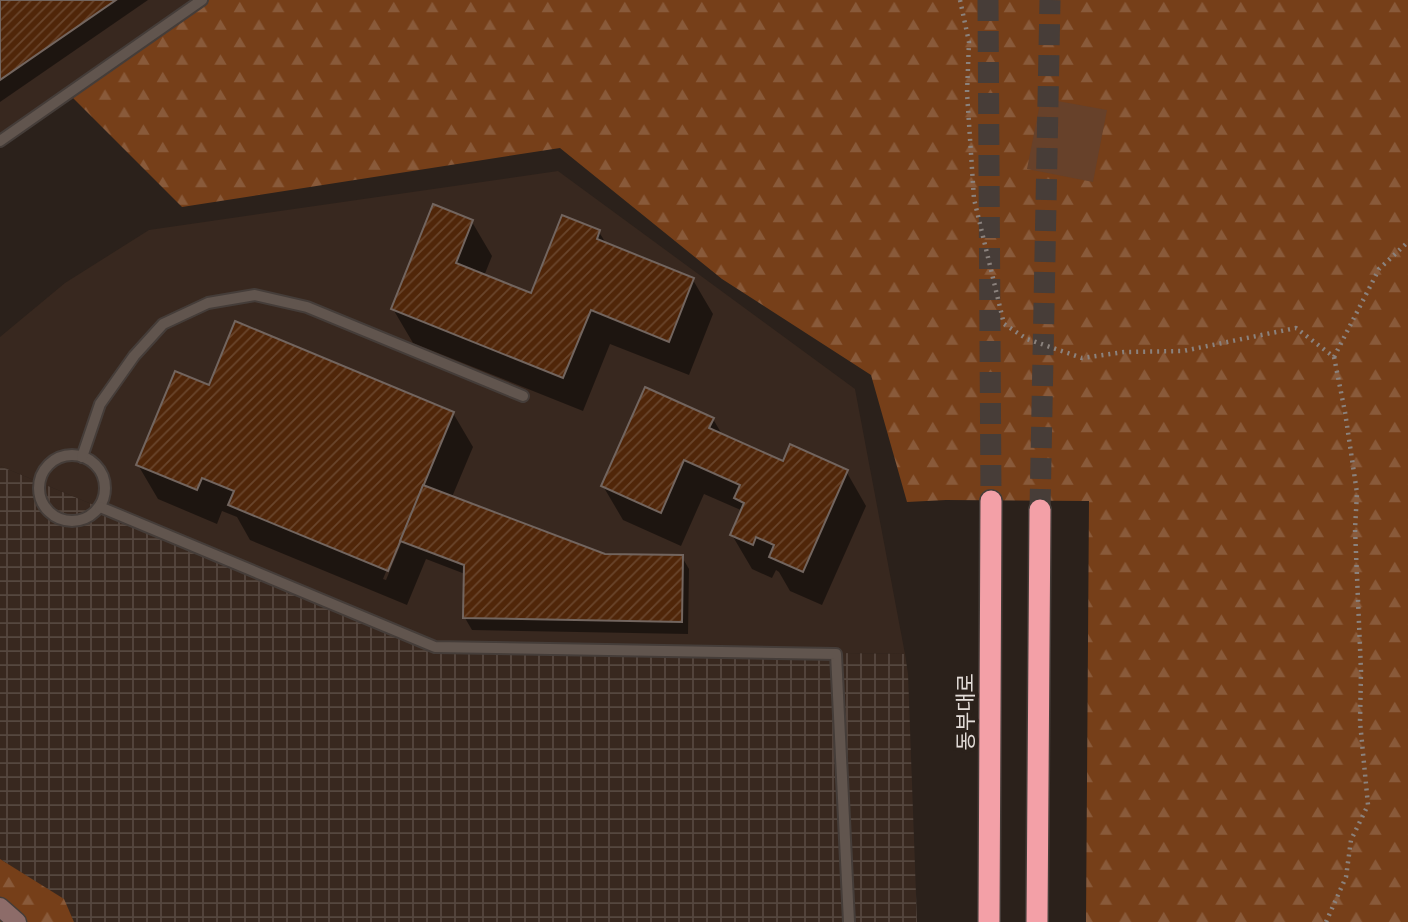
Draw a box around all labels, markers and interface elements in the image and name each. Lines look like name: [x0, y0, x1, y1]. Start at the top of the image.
street label: 동부대로: [953, 673, 978, 751]

